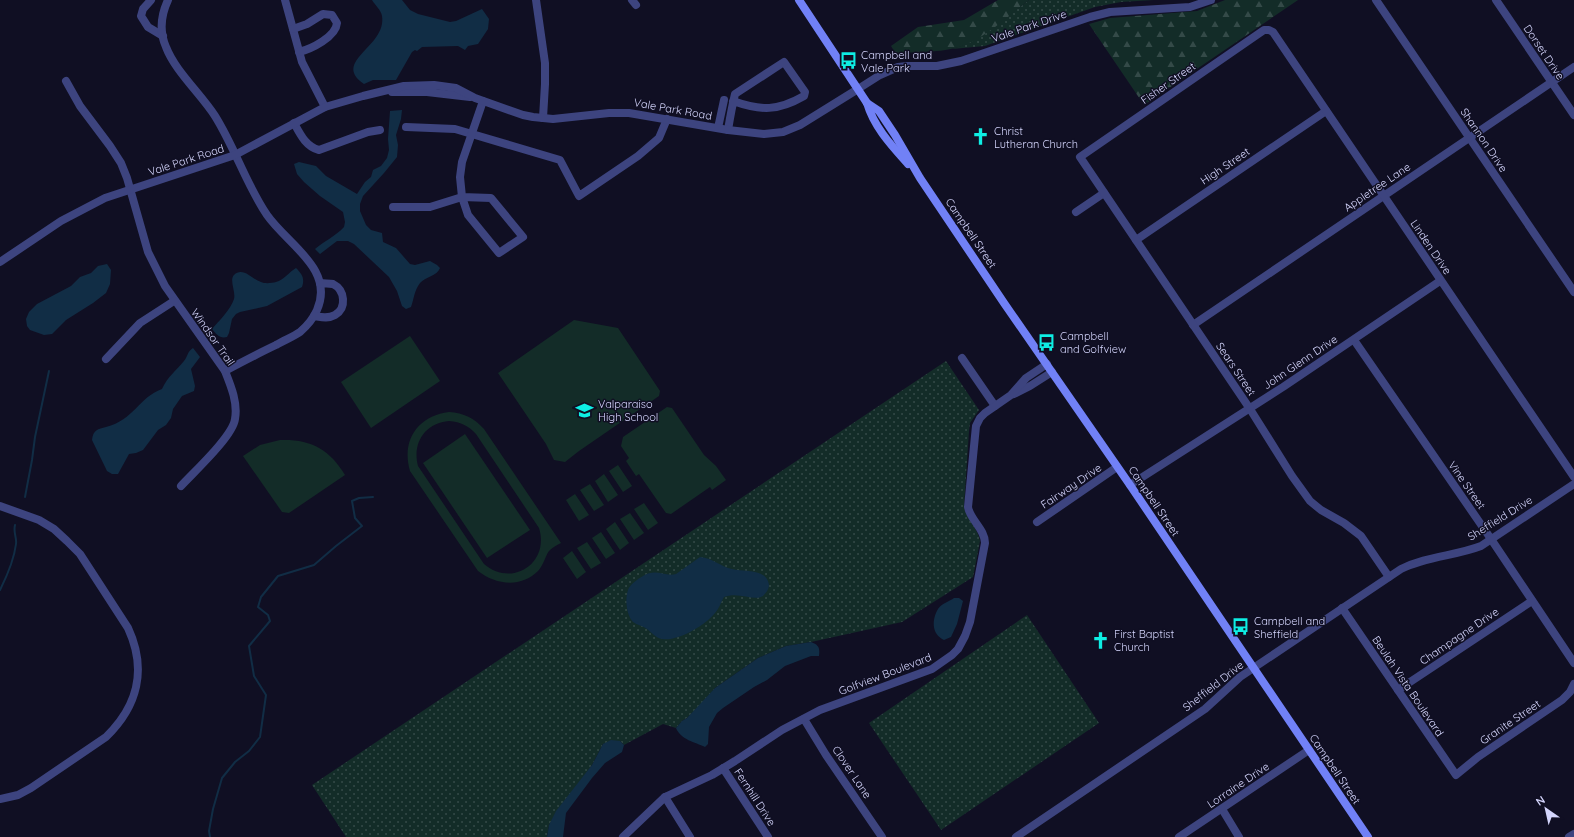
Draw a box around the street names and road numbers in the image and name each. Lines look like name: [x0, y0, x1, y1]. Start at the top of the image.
street label: Vale Park Drive: [990, 7, 1068, 45]
street label: Dorset Drive: [1520, 22, 1568, 82]
street label: Fisher Street: [1138, 59, 1198, 107]
street label: Vale Park Road: [633, 95, 713, 123]
street label: Shannon Drive: [1457, 105, 1511, 175]
street label: Vale Park Road: [146, 141, 226, 179]
street label: High Street: [1198, 144, 1253, 188]
street label: Appletree Lane: [1341, 160, 1413, 214]
street label: Campbell Street: [942, 195, 1000, 271]
street label: Linden Drive: [1407, 217, 1455, 277]
street label: Windsor Trail: [188, 306, 238, 368]
street label: John Glenn Drive: [1260, 332, 1340, 392]
street label: Sears Street: [1213, 340, 1259, 399]
street label: Vine Street: [1445, 458, 1489, 512]
street label: Fairway Drive: [1038, 460, 1104, 512]
street label: Campbell Street: [1125, 463, 1183, 539]
street label: Sheffield Drive: [1465, 493, 1535, 543]
street label: Champagne Drive: [1417, 604, 1501, 668]
street label: Beulah Vista Boulevard: [1369, 633, 1447, 739]
street label: Golfview Boulevard: [837, 650, 933, 698]
street label: Sheffield Drive: [1180, 658, 1246, 714]
street label: Granite Street: [1477, 696, 1543, 747]
street label: Campbell Street: [1306, 731, 1364, 807]
street label: Clover Lane: [829, 743, 875, 801]
street label: Lorraine Drive: [1204, 759, 1272, 811]
street label: Fernhill Drive: [731, 766, 779, 828]

